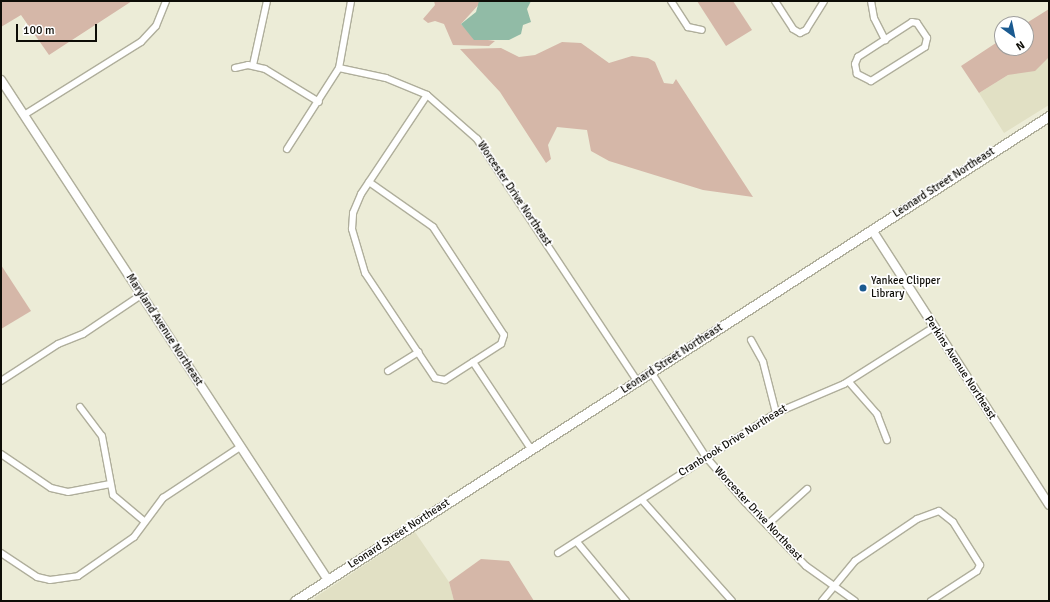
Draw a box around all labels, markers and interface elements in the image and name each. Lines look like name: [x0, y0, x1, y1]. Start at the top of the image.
scale bar: [18, 16, 99, 42]
north arrow: [994, 16, 1034, 56]
text: 100 m: [23, 23, 55, 38]
text: N: [1014, 38, 1027, 53]
street label: Worcester Drive Northeast: [474, 139, 554, 249]
street label: Leonard Street Northeast: [891, 145, 997, 221]
street label: Maryland Avenue Northeast: [123, 272, 205, 388]
place label: Yankee Clipper Library: [871, 275, 940, 301]
marker: Yankee Clipper Library: [858, 283, 868, 293]
street label: Perkins Avenue Northeast: [922, 314, 998, 422]
street label: Leonard Street Northeast: [619, 321, 725, 397]
street label: Cranbrook Drive Northeast: [676, 402, 790, 480]
street label: Worcester Drive Northeast: [711, 464, 805, 564]
street label: Leonard Street Northeast: [346, 496, 452, 572]

